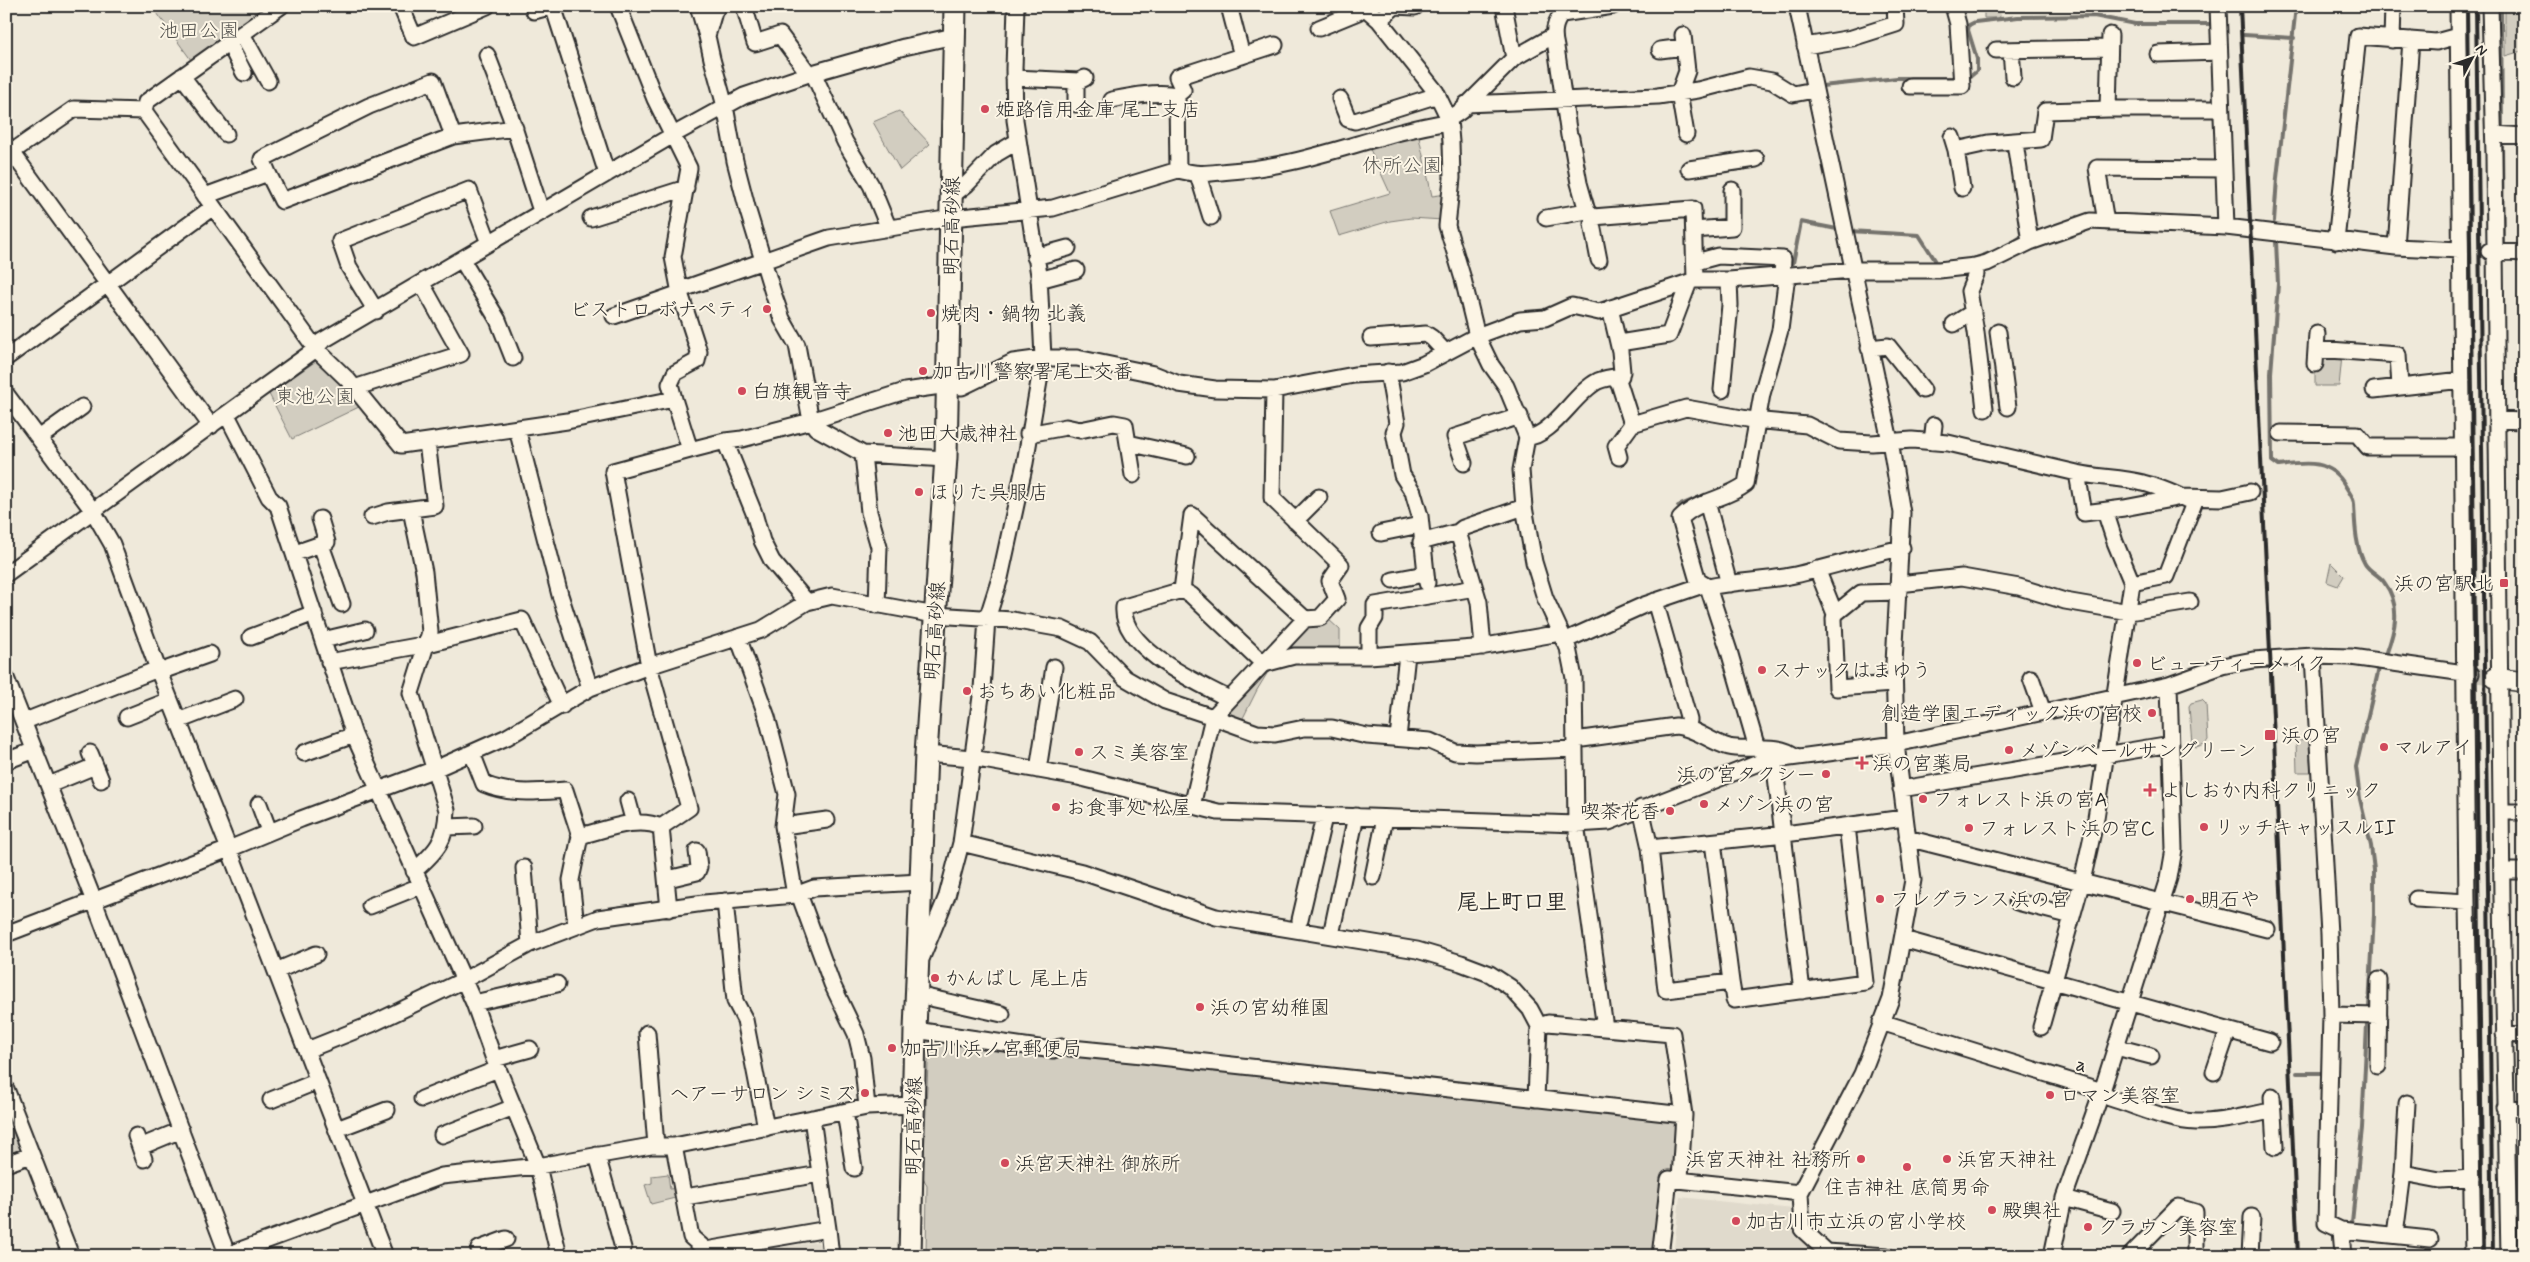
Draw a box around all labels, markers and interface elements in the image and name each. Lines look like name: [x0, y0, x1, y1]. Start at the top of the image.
park label: 池田公園: [159, 18, 239, 45]
north arrow: [2448, 32, 2498, 82]
text: N: [2471, 41, 2491, 60]
place label: 姫路信用金庫 尾上支店: [995, 97, 1200, 124]
marker: 姫路信用金庫 尾上支店: [979, 103, 991, 115]
park label: 休所公園: [1362, 153, 1442, 180]
street label: 明石高砂線: [938, 176, 967, 276]
place label: ビストロ ボナペティ: [570, 297, 757, 324]
place label: 焼肉・鍋物 北義: [941, 301, 1086, 328]
marker: ビストロ ボナペティ: [761, 303, 773, 315]
marker: 焼肉・鍋物 北義: [925, 307, 937, 319]
place label: 加古川警察署尾上交番: [933, 359, 1133, 386]
marker: 加古川警察署尾上交番: [917, 365, 929, 377]
place label: 白旗観音寺: [752, 379, 852, 406]
park label: 東池公園: [275, 384, 355, 411]
marker: 白旗観音寺: [736, 385, 748, 397]
place label: 池田大歳神社: [898, 421, 1018, 448]
marker: 池田大歳神社: [882, 427, 894, 439]
place label: ほりた呉服店: [929, 480, 1049, 507]
marker: ほりた呉服店: [913, 486, 925, 498]
place label: 浜の宮駅北: [2394, 571, 2494, 598]
marker: 浜の宮駅北: [2498, 577, 2510, 589]
street label: 明石高砂線: [919, 580, 952, 682]
place label: ビューティーメイク: [2147, 651, 2326, 678]
marker: ビューティーメイク: [2131, 657, 2143, 669]
place label: スナックはまゆう: [1772, 658, 1932, 685]
marker: スナックはまゆう: [1756, 664, 1768, 676]
place label: おちあい化粧品: [977, 679, 1117, 706]
marker: おちあい化粧品: [961, 685, 973, 697]
place label: 創造学園エディック浜の宮校: [1881, 701, 2142, 728]
marker: 創造学園エディック浜の宮校: [2146, 707, 2158, 719]
place label: 浜の宮: [2281, 723, 2341, 750]
marker: 浜の宮: [2263, 728, 2277, 742]
place label: マルアイ: [2394, 735, 2472, 762]
place label: メゾンベールサングリーン: [2019, 738, 2257, 765]
place label: スミ美容室: [1089, 740, 1189, 767]
marker: マルアイ: [2378, 741, 2390, 753]
marker: メゾンベールサングリーン: [2003, 744, 2015, 756]
marker: スミ美容室: [1073, 746, 1085, 758]
place label: 浜の宮薬局: [1872, 751, 1972, 778]
marker: 浜の宮薬局: [1856, 757, 1868, 769]
place label: 浜の宮タクシー: [1676, 762, 1816, 789]
marker: 浜の宮タクシー: [1820, 768, 1832, 780]
place label: よしおか内科クリニック: [2161, 778, 2381, 805]
marker: よしおか内科クリニック: [2143, 783, 2157, 797]
place label: フォレスト浜の宮A: [1933, 787, 2108, 814]
place label: メゾン浜の宮: [1714, 792, 1834, 819]
marker: フォレスト浜の宮A: [1917, 793, 1929, 805]
place label: お食事処 松屋: [1066, 795, 1191, 822]
marker: メゾン浜の宮: [1698, 798, 1710, 810]
place label: 喫茶花香: [1580, 799, 1660, 826]
marker: お食事処 松屋: [1050, 801, 1062, 813]
marker: 喫茶花香: [1664, 805, 1676, 817]
place label: リッチキャッスルII: [2214, 815, 2397, 842]
place label: フォレスト浜の宮C: [1979, 816, 2155, 843]
marker: リッチキャッスルII: [2198, 821, 2210, 833]
marker: フォレスト浜の宮C: [1963, 822, 1975, 834]
place label: フレグランス浜の宮: [1890, 887, 2070, 914]
place label: 明石や: [2200, 887, 2260, 914]
district label: 尾上町口里: [1457, 889, 1567, 917]
marker: フレグランス浜の宮: [1874, 893, 1886, 905]
marker: 明石や: [2184, 893, 2196, 905]
place label: かんばし 尾上店: [945, 966, 1090, 993]
marker: かんばし 尾上店: [929, 972, 941, 984]
place label: 浜の宮幼稚園: [1210, 995, 1330, 1022]
marker: 浜の宮幼稚園: [1194, 1001, 1206, 1013]
place label: 加古川浜ノ宮郵便局: [902, 1036, 1082, 1063]
marker: 加古川浜ノ宮郵便局: [886, 1042, 898, 1054]
street label: a: [2073, 1051, 2090, 1080]
street label: 明石高砂線: [900, 1076, 929, 1176]
place label: ヘアーサロン シミズ: [669, 1081, 855, 1108]
place label: ロマン美容室: [2060, 1083, 2180, 1110]
marker: ヘアーサロン シミズ: [859, 1087, 871, 1099]
marker: ロマン美容室: [2044, 1089, 2056, 1101]
place label: 浜宮天神社 社務所: [1686, 1147, 1851, 1174]
place label: 浜宮天神社: [1957, 1147, 2057, 1174]
place label: 浜宮天神社 御旅所: [1015, 1151, 1180, 1178]
marker: 浜宮天神社 社務所: [1855, 1153, 1867, 1165]
marker: 浜宮天神社: [1941, 1153, 1953, 1165]
marker: 浜宮天神社 御旅所: [999, 1157, 1011, 1169]
marker: 住吉神社 底筒男命: [1901, 1161, 1913, 1173]
place label: 住吉神社 底筒男命: [1824, 1175, 1990, 1202]
place label: 殿輿社: [2002, 1198, 2062, 1225]
marker: 殿輿社: [1986, 1204, 1998, 1216]
place label: 加古川市立浜の宮小学校: [1746, 1209, 1966, 1236]
marker: 加古川市立浜の宮小学校: [1730, 1215, 1742, 1227]
place label: クラウン美容室: [2098, 1215, 2238, 1242]
marker: クラウン美容室: [2082, 1221, 2094, 1233]

